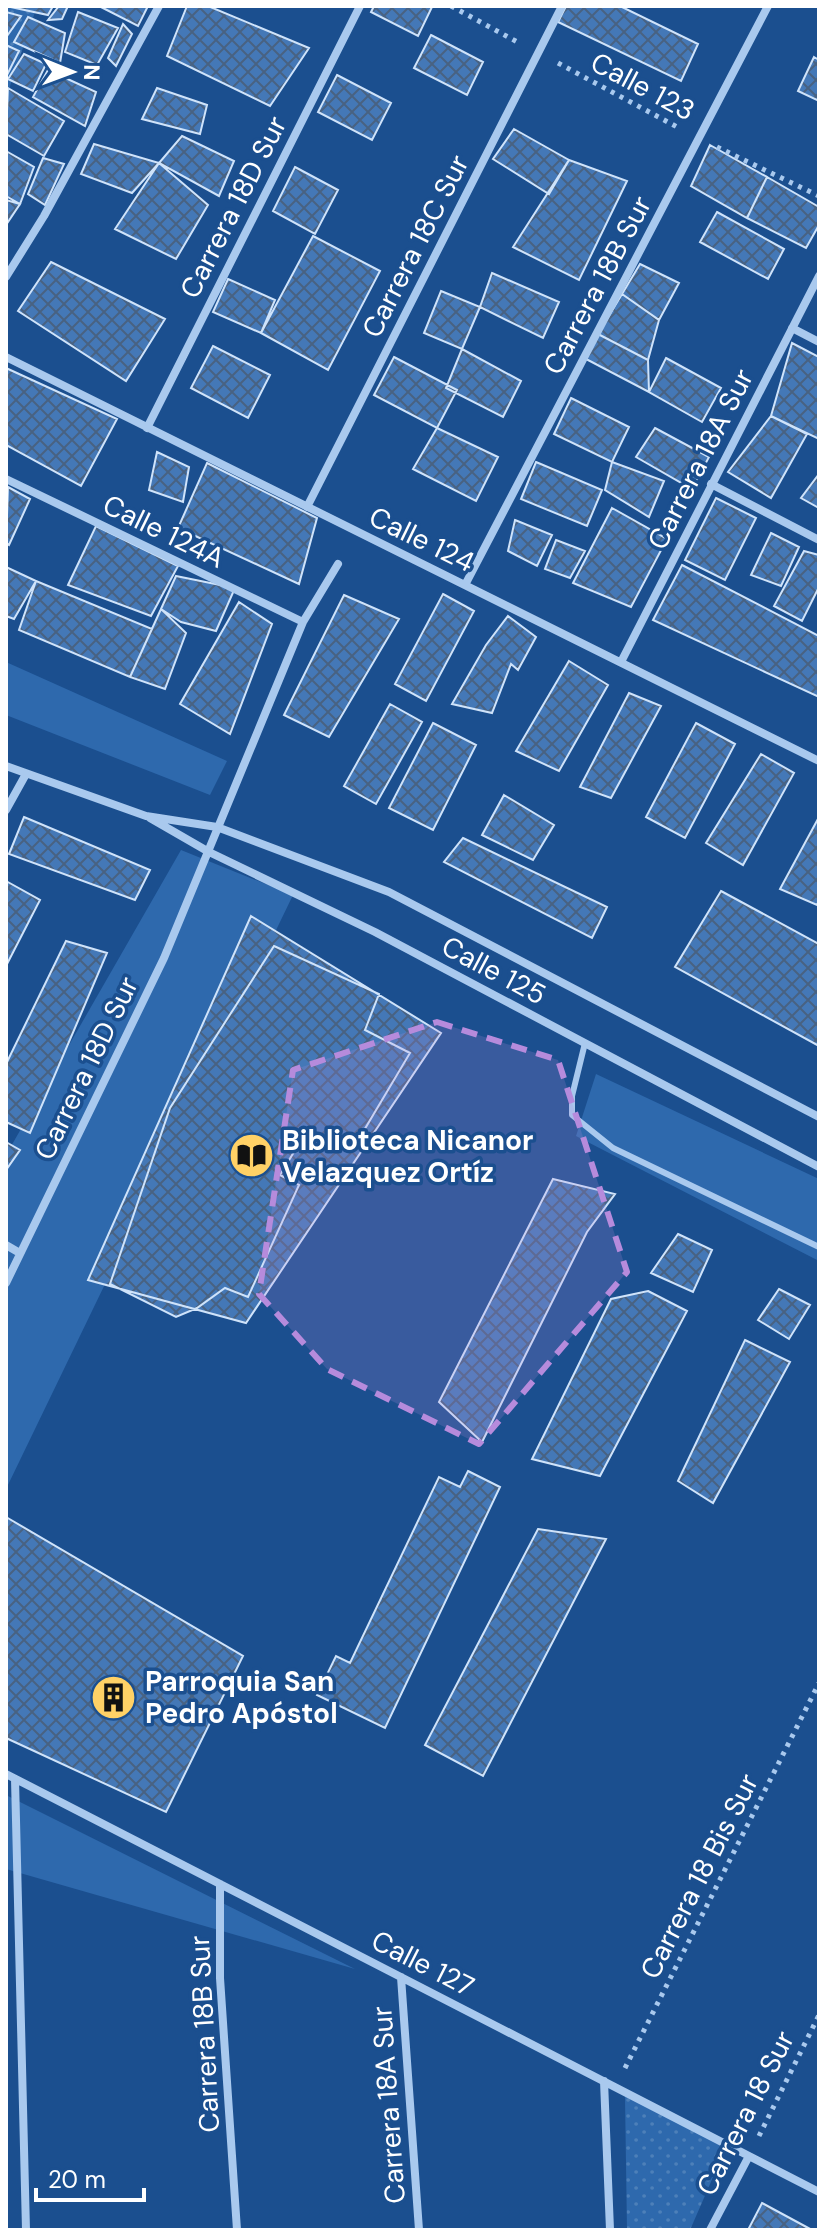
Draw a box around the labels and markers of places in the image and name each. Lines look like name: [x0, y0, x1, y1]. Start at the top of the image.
place label: Biblioteca Nicanor Velazquez Ortíz: [282, 1122, 533, 1191]
library icon: Biblioteca Nicanor Velazquez Ortíz: [227, 1132, 275, 1180]
place label: Parroquia San Pedro Apóstol: [145, 1663, 338, 1732]
building icon: Parroquia San Pedro Apóstol: [90, 1673, 138, 1721]

